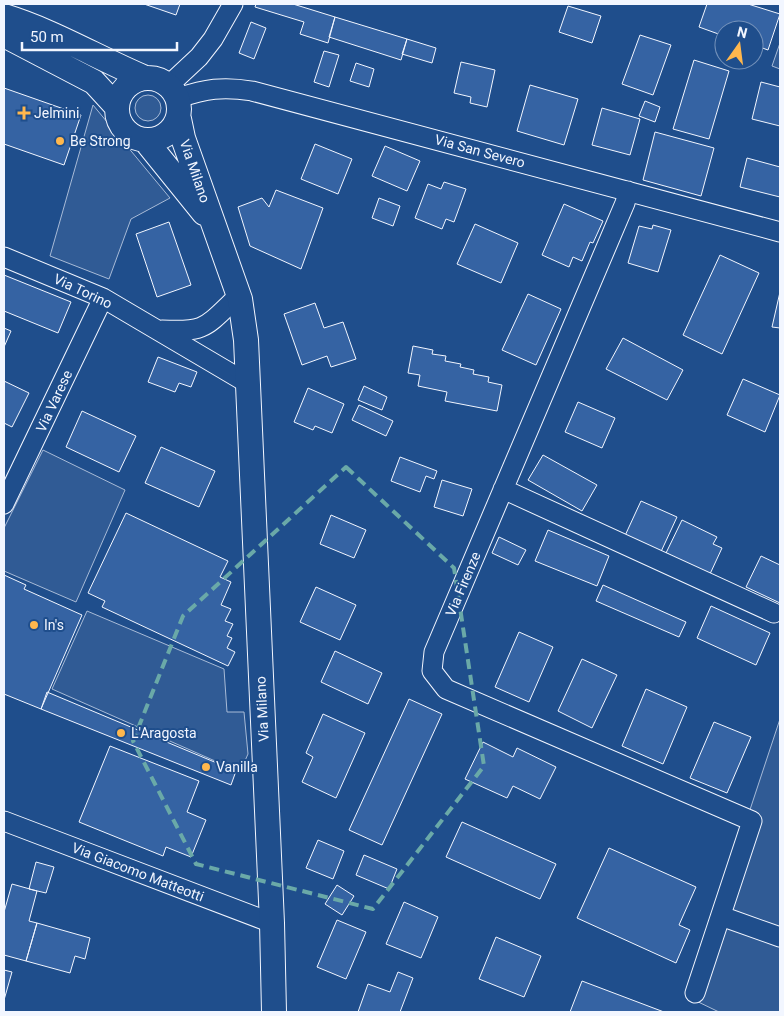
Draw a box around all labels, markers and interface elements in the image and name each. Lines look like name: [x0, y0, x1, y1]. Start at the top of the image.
scale bar: [22, 20, 178, 52]
north arrow: [714, 20, 764, 70]
text: N: [735, 23, 749, 41]
text: 50 m: [30, 28, 64, 46]
place label: Jelmini: [34, 105, 79, 121]
marker: Jelmini: [18, 107, 30, 119]
street label: Via San Severo: [433, 131, 527, 171]
place label: Be Strong: [70, 133, 131, 149]
marker: Be Strong: [54, 135, 66, 147]
street label: Via Milano: [177, 137, 213, 205]
street label: Via Torino: [51, 271, 115, 311]
street label: Via Varese: [33, 368, 75, 434]
street label: Via Firenze: [442, 549, 484, 619]
place label: In's: [44, 617, 64, 633]
marker: In's: [28, 619, 40, 631]
street label: Via Milano: [252, 676, 272, 742]
place label: L'Aragosta: [131, 725, 197, 741]
marker: L'Aragosta: [115, 727, 127, 739]
place label: Vanilla: [216, 759, 258, 775]
marker: Vanilla: [200, 761, 212, 773]
street label: Via Giacomo Matteotti: [70, 839, 206, 905]

